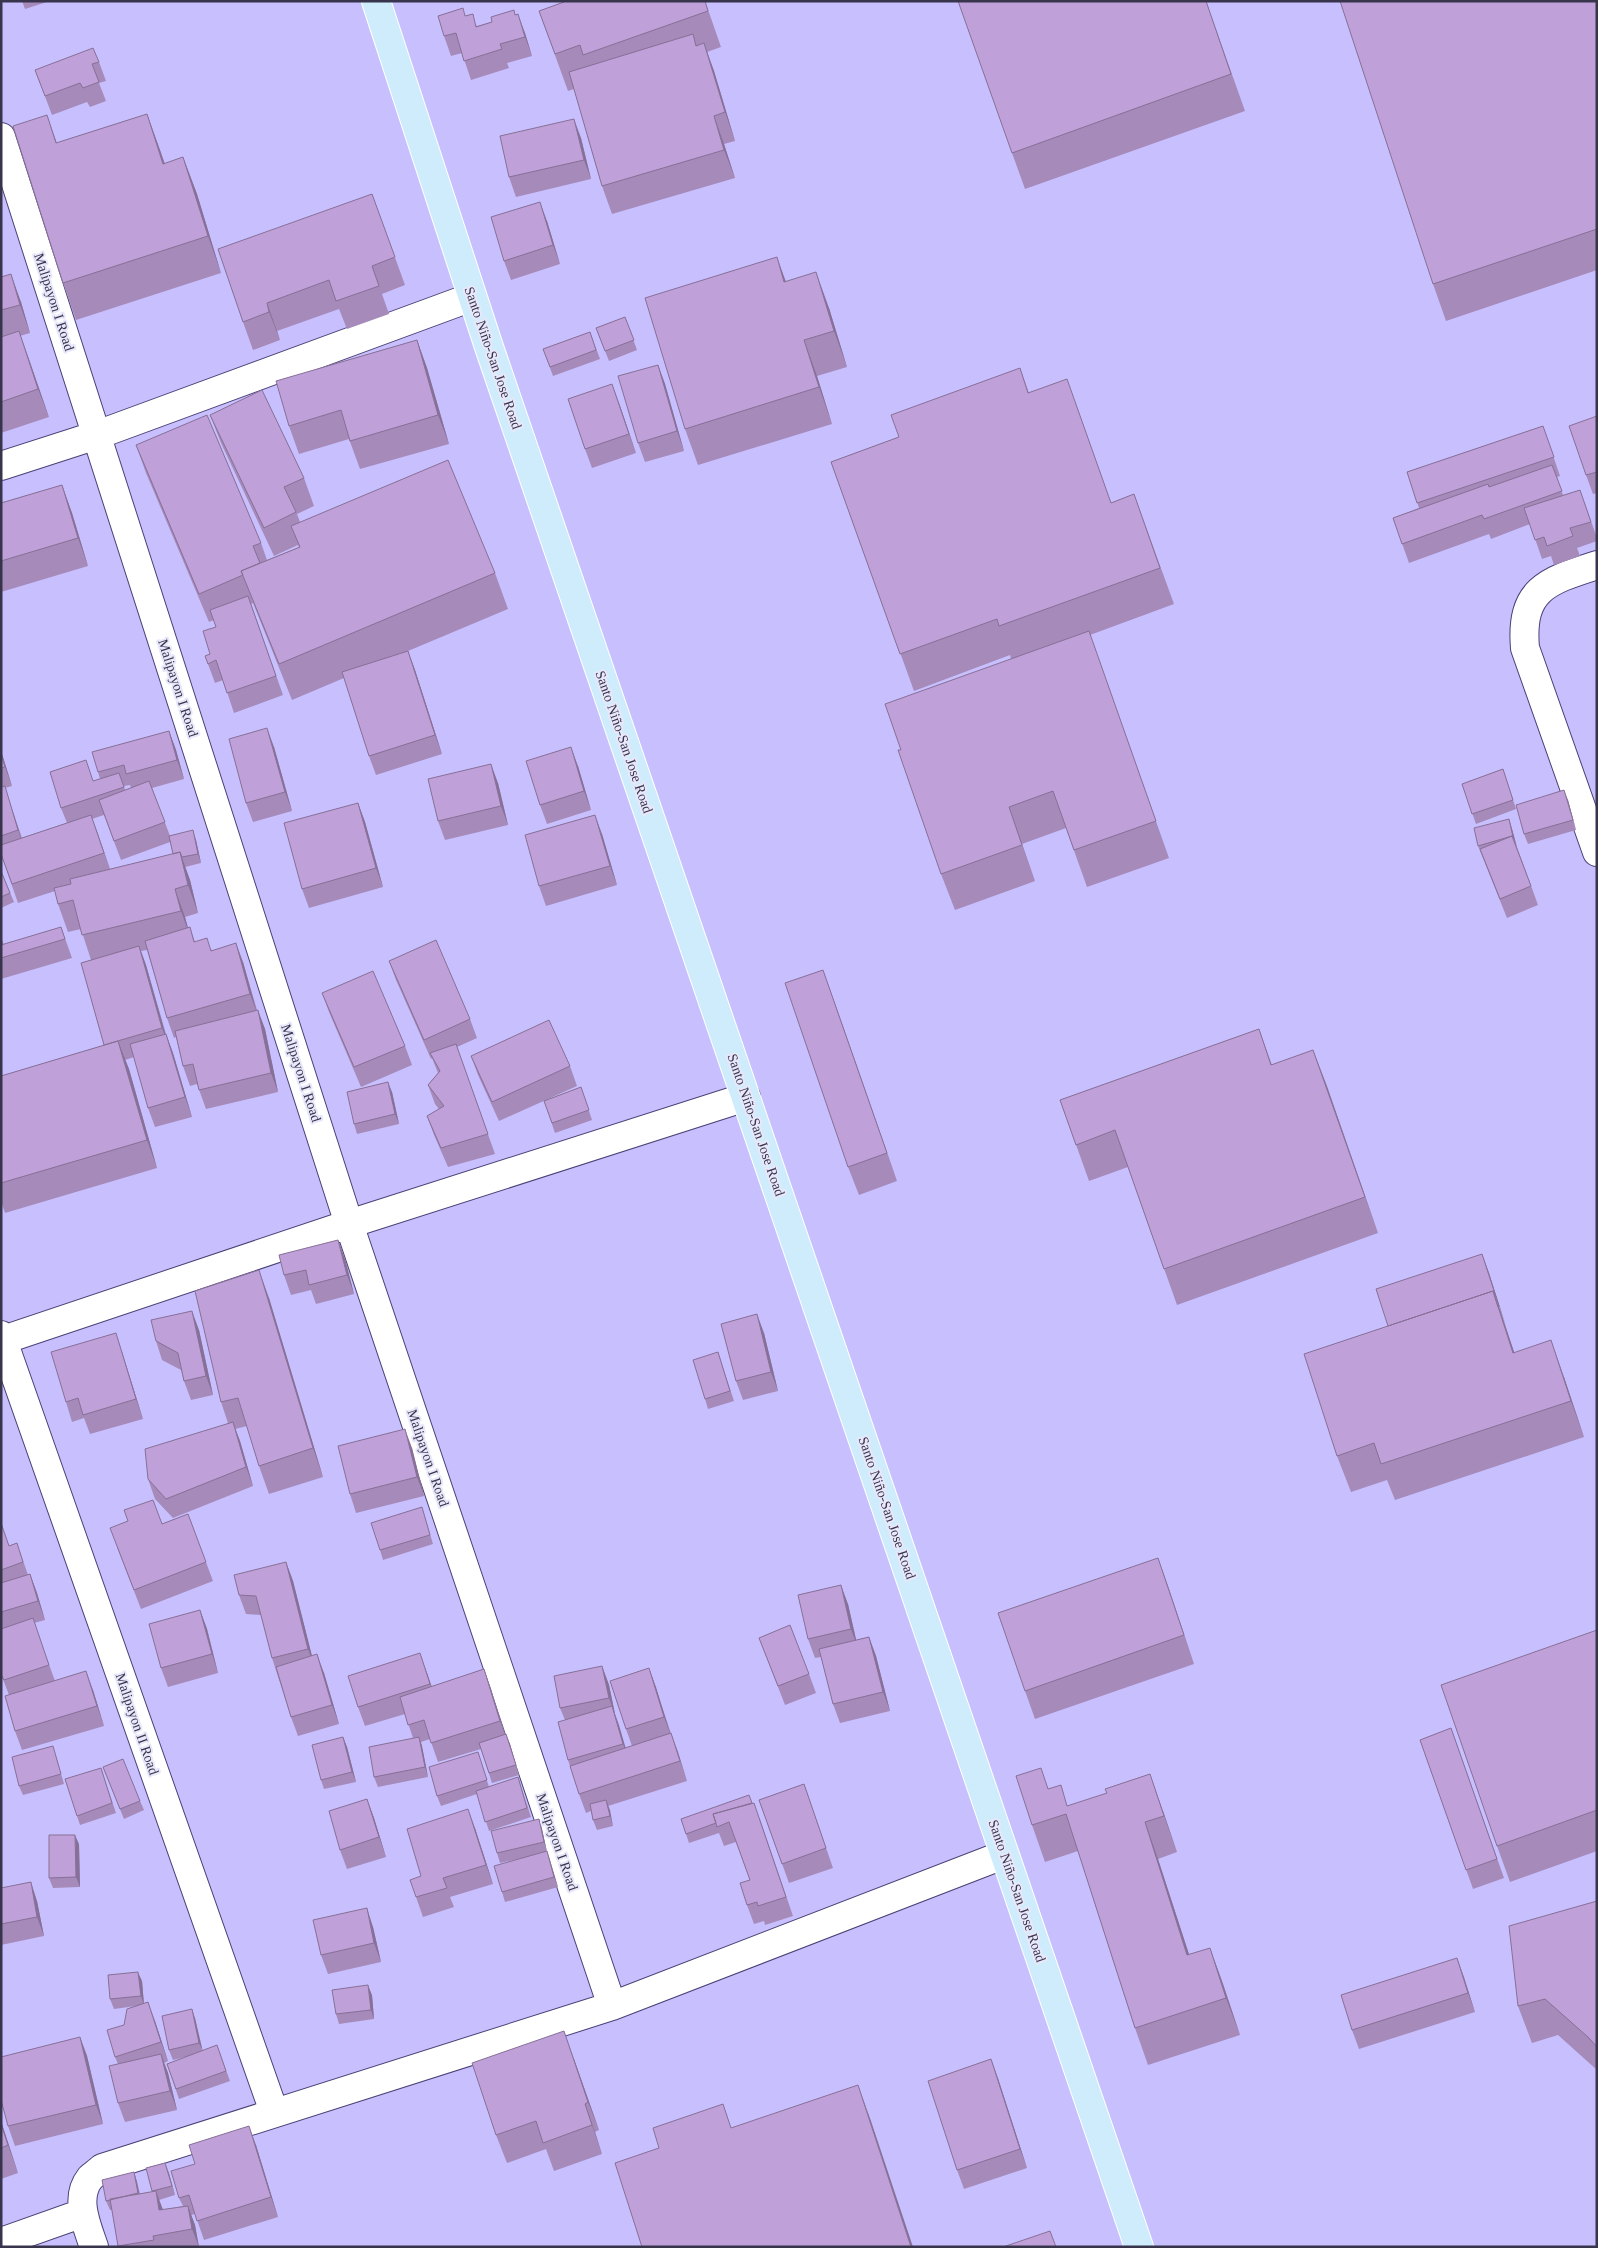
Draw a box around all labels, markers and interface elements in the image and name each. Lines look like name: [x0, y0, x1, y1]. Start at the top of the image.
street label: Malipayon I Road: [31, 251, 77, 353]
street label: Santo Niño-San Jose Road: [462, 285, 524, 431]
street label: Malipayon I Road: [155, 637, 201, 739]
street label: Santo Niño-San Jose Road: [593, 669, 655, 815]
street label: Malipayon I Road: [278, 1022, 324, 1124]
street label: Santo Niño-San Jose Road: [725, 1052, 787, 1198]
street label: Malipayon I Road: [404, 1407, 452, 1509]
street label: Santo Niño-San Jose Road: [856, 1435, 918, 1581]
street label: Malipayon II Road: [113, 1671, 161, 1777]
street label: Malipayon I Road: [533, 1791, 581, 1893]
street label: Santo Niño-San Jose Road: [986, 1818, 1048, 1964]

